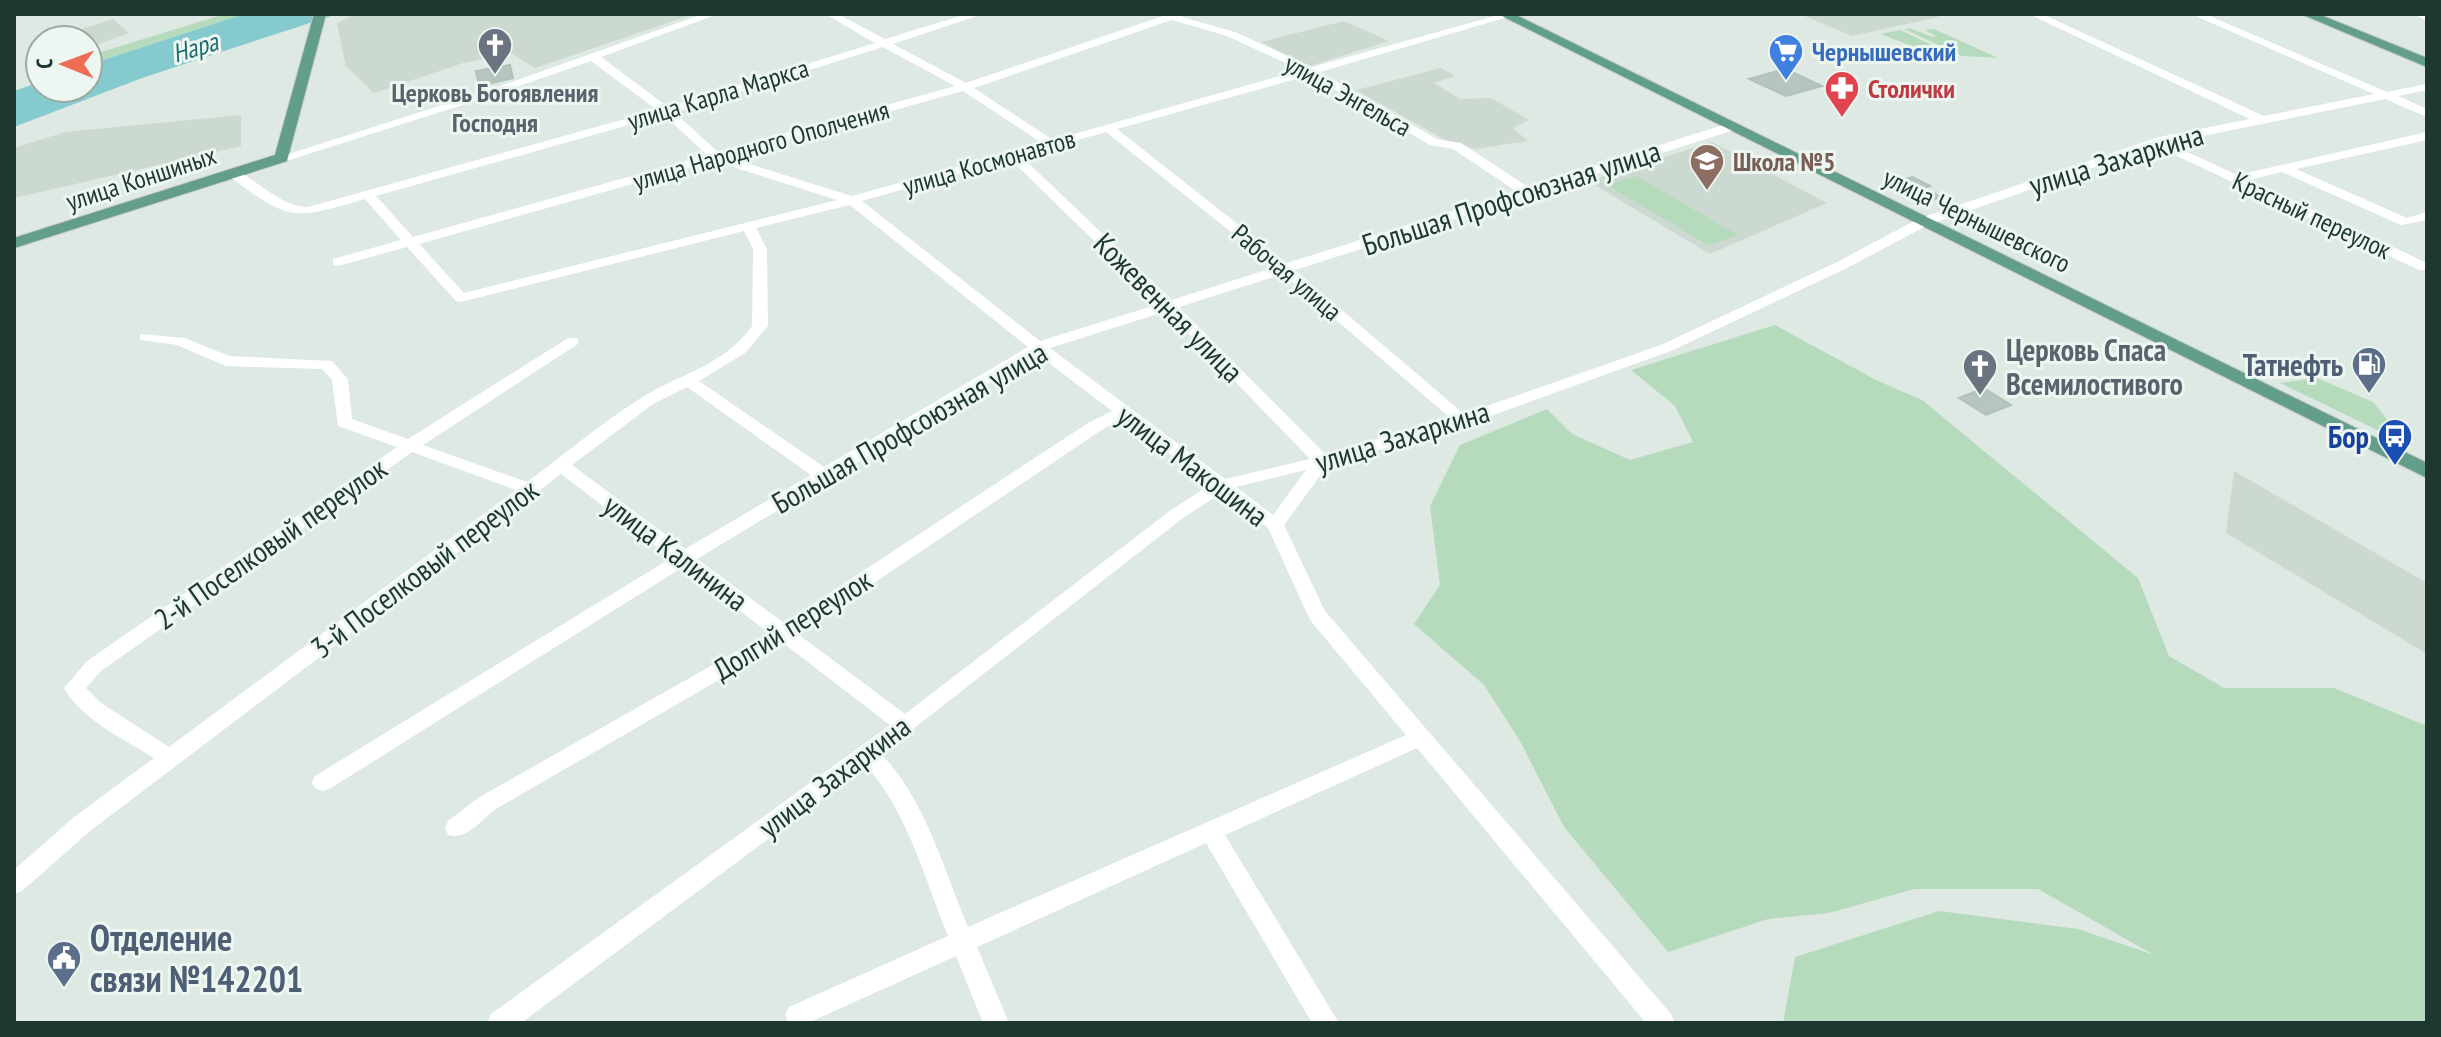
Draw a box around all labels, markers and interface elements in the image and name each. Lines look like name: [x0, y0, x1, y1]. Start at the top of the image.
north arrow: [24, 24, 104, 104]
water label: Нара: [168, 24, 223, 70]
church icon: Церковь Богоявления Господня: [476, 26, 514, 76]
supermarket icon: Чернышевский: [1767, 32, 1805, 82]
place label: Чернышевский: [1812, 35, 1956, 68]
street label: улица Энгельса: [1279, 47, 1417, 143]
street label: улица Карла Маркса: [623, 51, 813, 137]
text: С: [30, 58, 58, 69]
pharmacy icon: Столички: [1823, 69, 1861, 119]
place label: Столички: [1868, 72, 1955, 105]
place label: Церковь Богоявления Господня: [391, 76, 599, 139]
street label: улица Народного Ополчения: [629, 93, 893, 197]
street label: улица Захаркина: [2024, 114, 2208, 204]
street label: улица Космонавтов: [899, 122, 1079, 202]
street label: Большая Профсоюзная улица: [1357, 130, 1665, 264]
street label: улица Коншиных: [62, 138, 220, 218]
school or university icon: Школа №5: [1688, 142, 1726, 192]
place label: Школа №5: [1733, 145, 1835, 178]
street label: улица Чернышевского: [1878, 160, 2076, 280]
street label: Красный переулок: [2228, 164, 2396, 266]
street label: Рабочая улица: [1225, 216, 1349, 328]
street label: Кожевенная улица: [1086, 224, 1252, 390]
place label: Церковь Спаса Всемилостивого: [2006, 330, 2183, 403]
street label: Большая Профсоюзная улица: [764, 332, 1054, 522]
place label: Татнефть: [2243, 345, 2343, 384]
fuel station icon: Татнефть: [2350, 345, 2388, 395]
church icon: Церковь Спаса Всемилостивого: [1961, 347, 1999, 397]
street label: улица Захаркина: [1310, 391, 1494, 481]
street label: улица Макошина: [1110, 395, 1276, 535]
place label: Бор: [2328, 417, 2369, 456]
bus stop icon: Бор: [2376, 417, 2414, 467]
street label: 2-й Поселковый переулок: [146, 448, 394, 638]
street label: 3-й Поселковый переулок: [303, 469, 546, 666]
street label: улица Калинина: [596, 485, 756, 619]
street label: Долгий переулок: [705, 559, 879, 688]
street label: улица Захаркина: [750, 706, 918, 846]
place label: Отделение связи №142201: [90, 914, 303, 1002]
public building icon: Отделение связи №142201: [45, 939, 83, 989]

